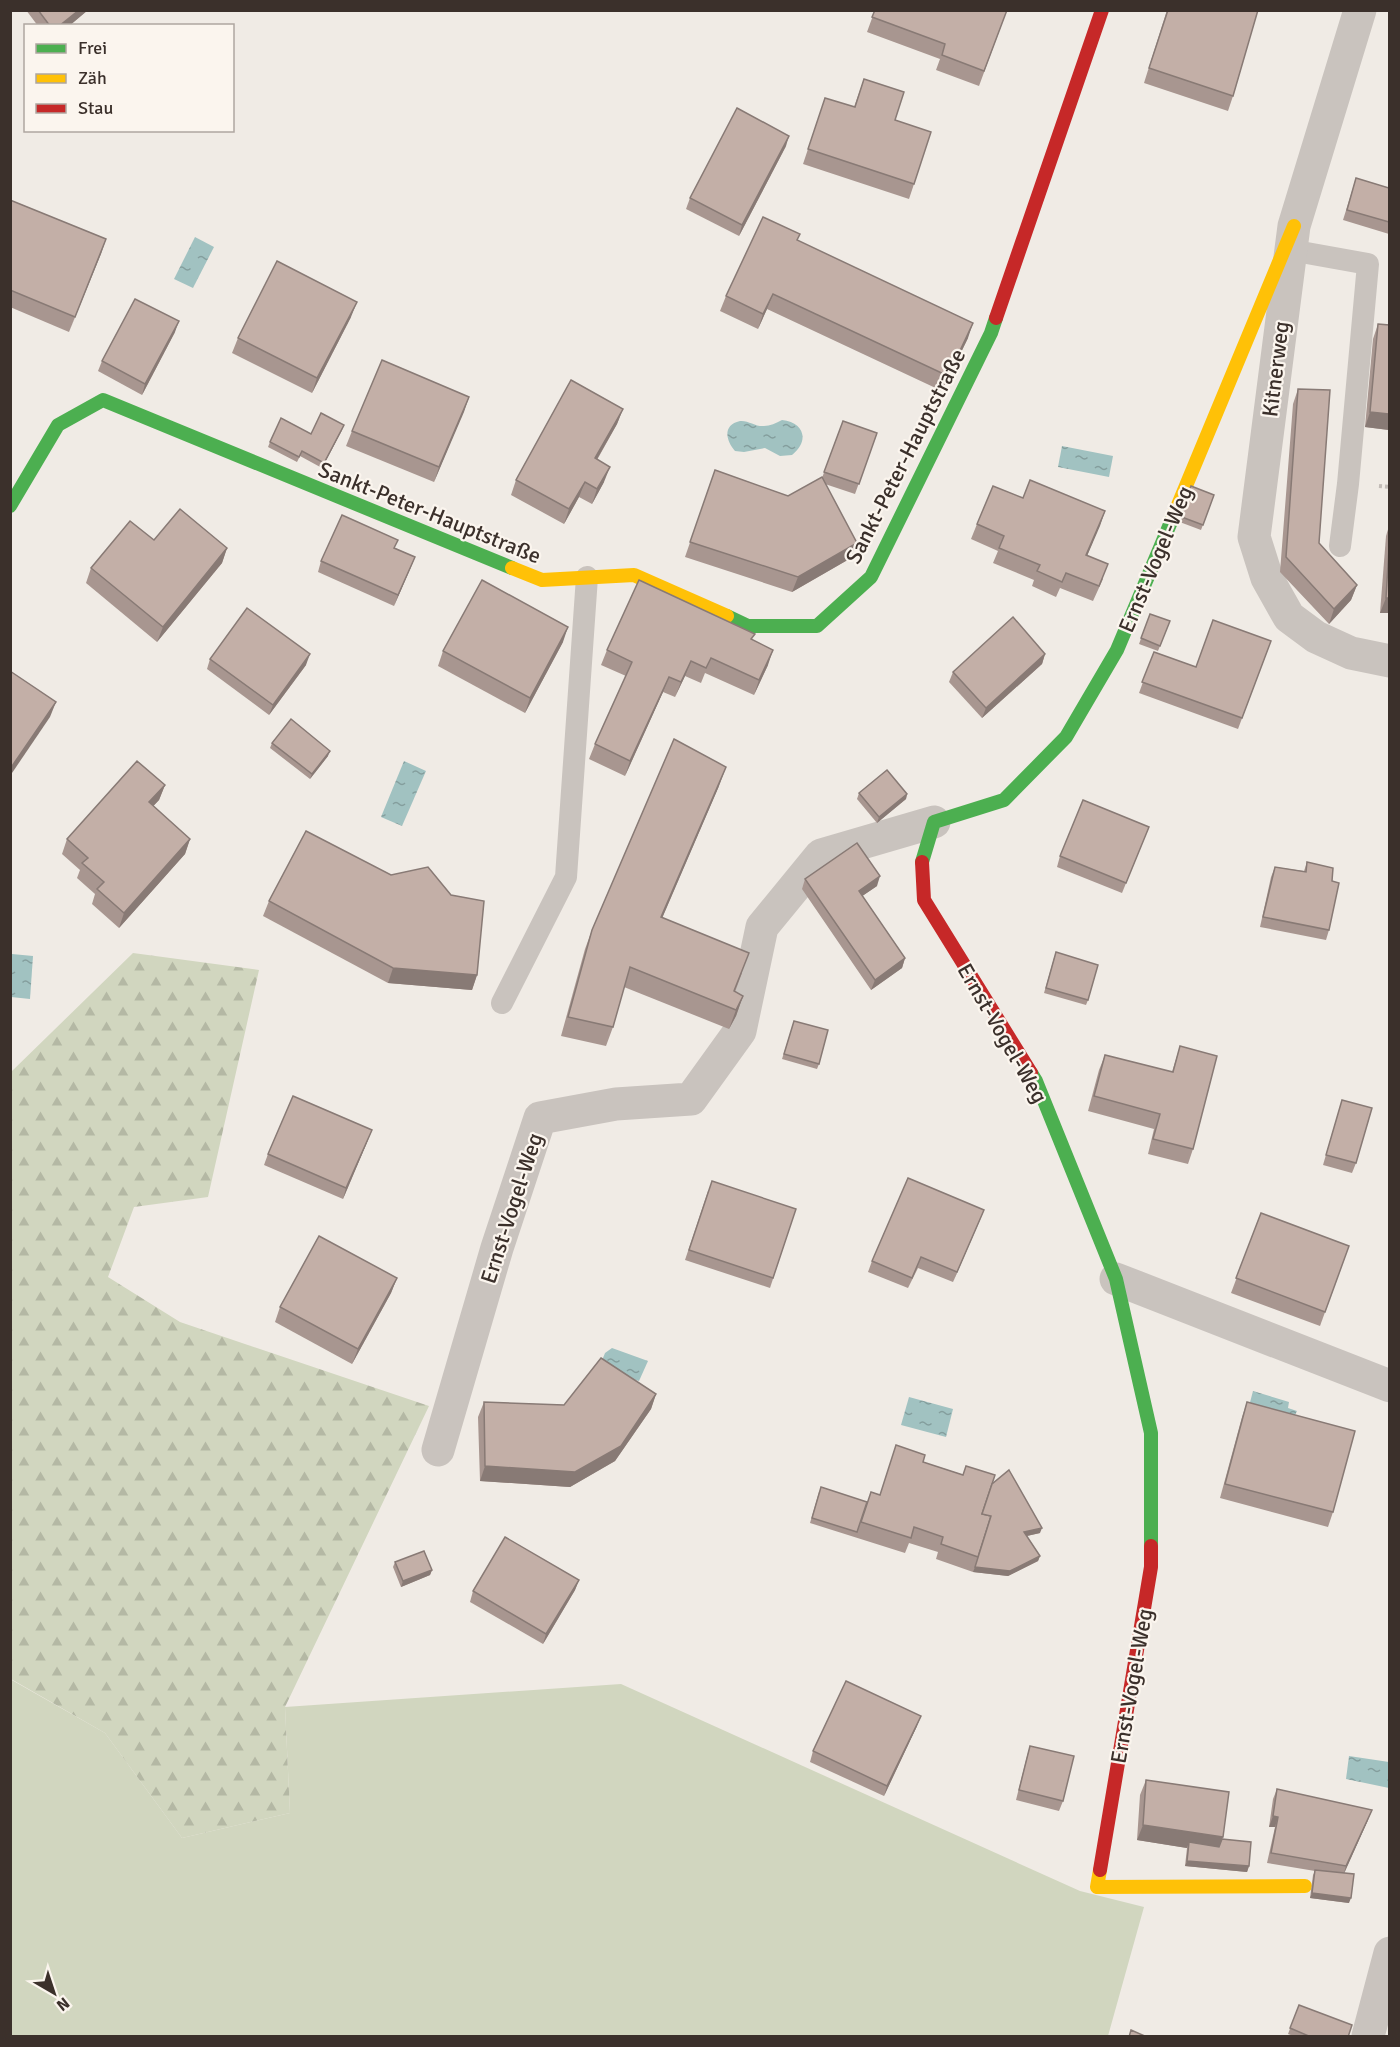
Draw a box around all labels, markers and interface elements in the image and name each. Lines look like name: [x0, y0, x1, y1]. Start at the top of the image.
legend: [24, 24, 234, 132]
text: Frei: [78, 37, 107, 59]
text: Zäh: [78, 67, 107, 89]
text: Stau: [78, 97, 113, 119]
street label: Kitnerweg: [1256, 320, 1295, 419]
street label: Sankt-Peter-Hauptstraße: [839, 344, 971, 568]
street label: Sankt-Peter-Hauptstraße: [315, 455, 545, 569]
street label: Ernst-Vogel-Weg: [1112, 482, 1199, 637]
street label: Ernst-Vogel-Weg: [952, 959, 1053, 1108]
street label: Ernst-Vogel-Weg: [474, 1129, 549, 1287]
street label: Ernst-Vogel-Weg: [1105, 1607, 1158, 1766]
north arrow: [24, 1963, 84, 2023]
text: N: [52, 1993, 73, 2015]

